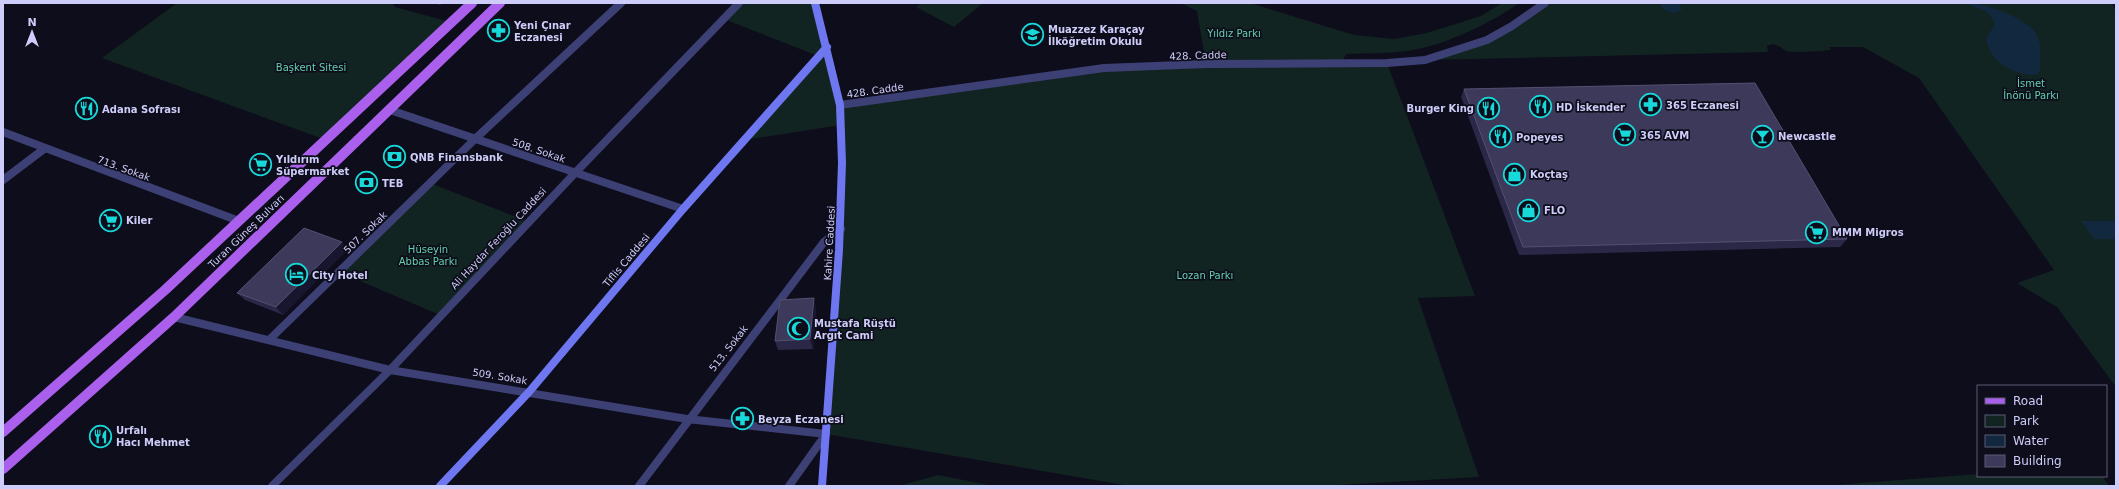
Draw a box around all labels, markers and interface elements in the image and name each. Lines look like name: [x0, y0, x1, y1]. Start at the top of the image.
north arrow: [12, 12, 52, 52]
text: N: [27, 16, 37, 29]
pharmacy icon: Yeni Çınar Eczanesi: [486, 18, 512, 44]
place label: Yeni Çınar Eczanesi: [513, 20, 571, 43]
school or university icon: Muazzez Karaçay İlköğretim Okulu: [1019, 22, 1045, 48]
place label: Muazzez Karaçay İlköğretim Okulu: [1048, 24, 1145, 47]
park label: Yıldız Parkı: [1206, 28, 1261, 39]
street label: 428. Cadde: [1169, 49, 1227, 62]
park label: Başkent Sitesi: [276, 62, 346, 73]
park label: İsmet İnönü Parkı: [2003, 77, 2059, 101]
street label: 428. Cadde: [846, 81, 904, 100]
pharmacy icon: 365 Eczanesi: [1637, 92, 1663, 118]
restaurant icon: HD İskender: [1528, 94, 1554, 120]
restaurant icon: Burger King: [1476, 95, 1502, 121]
restaurant icon: Adana Sofrası: [73, 96, 99, 122]
place label: HD İskender: [1556, 100, 1625, 113]
place label: 365 Eczanesi: [1666, 100, 1739, 111]
place label: Burger King: [1407, 103, 1474, 114]
place label: Adana Sofrası: [102, 104, 180, 115]
supermarket icon: 365 AVM: [1612, 122, 1638, 148]
bar icon: Newcastle: [1749, 123, 1775, 149]
restaurant icon: Popeyes: [1488, 124, 1514, 150]
place label: 365 AVM: [1640, 130, 1689, 141]
place label: Newcastle: [1778, 131, 1836, 142]
place label: Popeyes: [1516, 132, 1563, 143]
street label: 508. Sokak: [511, 136, 567, 165]
bank icon: QNB Finansbank: [382, 144, 408, 170]
supermarket icon: Yıldırım Süpermarket: [247, 152, 273, 178]
place label: QNB Finansbank: [410, 152, 503, 163]
street label: 713. Sokak: [96, 154, 152, 183]
place label: Yıldırım Süpermarket: [275, 154, 349, 177]
shop icon: Koçtaş: [1502, 161, 1528, 187]
place label: Koçtaş: [1530, 169, 1568, 180]
bank icon: TEB: [354, 170, 380, 196]
place label: TEB: [382, 178, 403, 189]
street label: Ali Haydar Feroğlu Caddesi: [448, 185, 548, 291]
street label: Turan Güneş Bulvarı: [206, 192, 286, 271]
shop icon: FLO: [1516, 197, 1542, 223]
street label: Kahire Caddesi: [822, 205, 837, 281]
place label: FLO: [1544, 205, 1565, 216]
supermarket icon: Kiler: [97, 207, 123, 233]
street label: 507. Sokak: [342, 209, 389, 256]
place label: Kiler: [126, 215, 152, 226]
supermarket icon: MMM Migros: [1804, 219, 1830, 245]
place label: MMM Migros: [1832, 227, 1904, 238]
street label: Tiflis Caddesi: [600, 232, 652, 290]
park label: Hüseyin Abbas Parkı: [399, 244, 457, 267]
hotel icon: City Hotel: [284, 262, 310, 288]
place label: City Hotel: [312, 270, 368, 281]
park label: Lozan Parkı: [1177, 270, 1233, 281]
mosque icon: Mustafa Rüştü Argıt Cami: [785, 316, 811, 342]
place label: Mustafa Rüştü Argıt Cami: [814, 318, 896, 341]
street label: 513. Sokak: [707, 323, 750, 374]
street label: 509. Sokak: [472, 367, 528, 386]
legend: [1977, 385, 2107, 477]
text: Road: [2013, 394, 2043, 408]
pharmacy icon: Beyza Eczanesi: [729, 406, 755, 432]
place label: Beyza Eczanesi: [758, 414, 844, 425]
text: Park: [2013, 414, 2039, 428]
restaurant icon: Urfalı Hacı Mehmet: [88, 423, 114, 449]
place label: Urfalı Hacı Mehmet: [116, 425, 190, 448]
text: Water: [2013, 434, 2049, 448]
text: Building: [2013, 454, 2062, 468]

